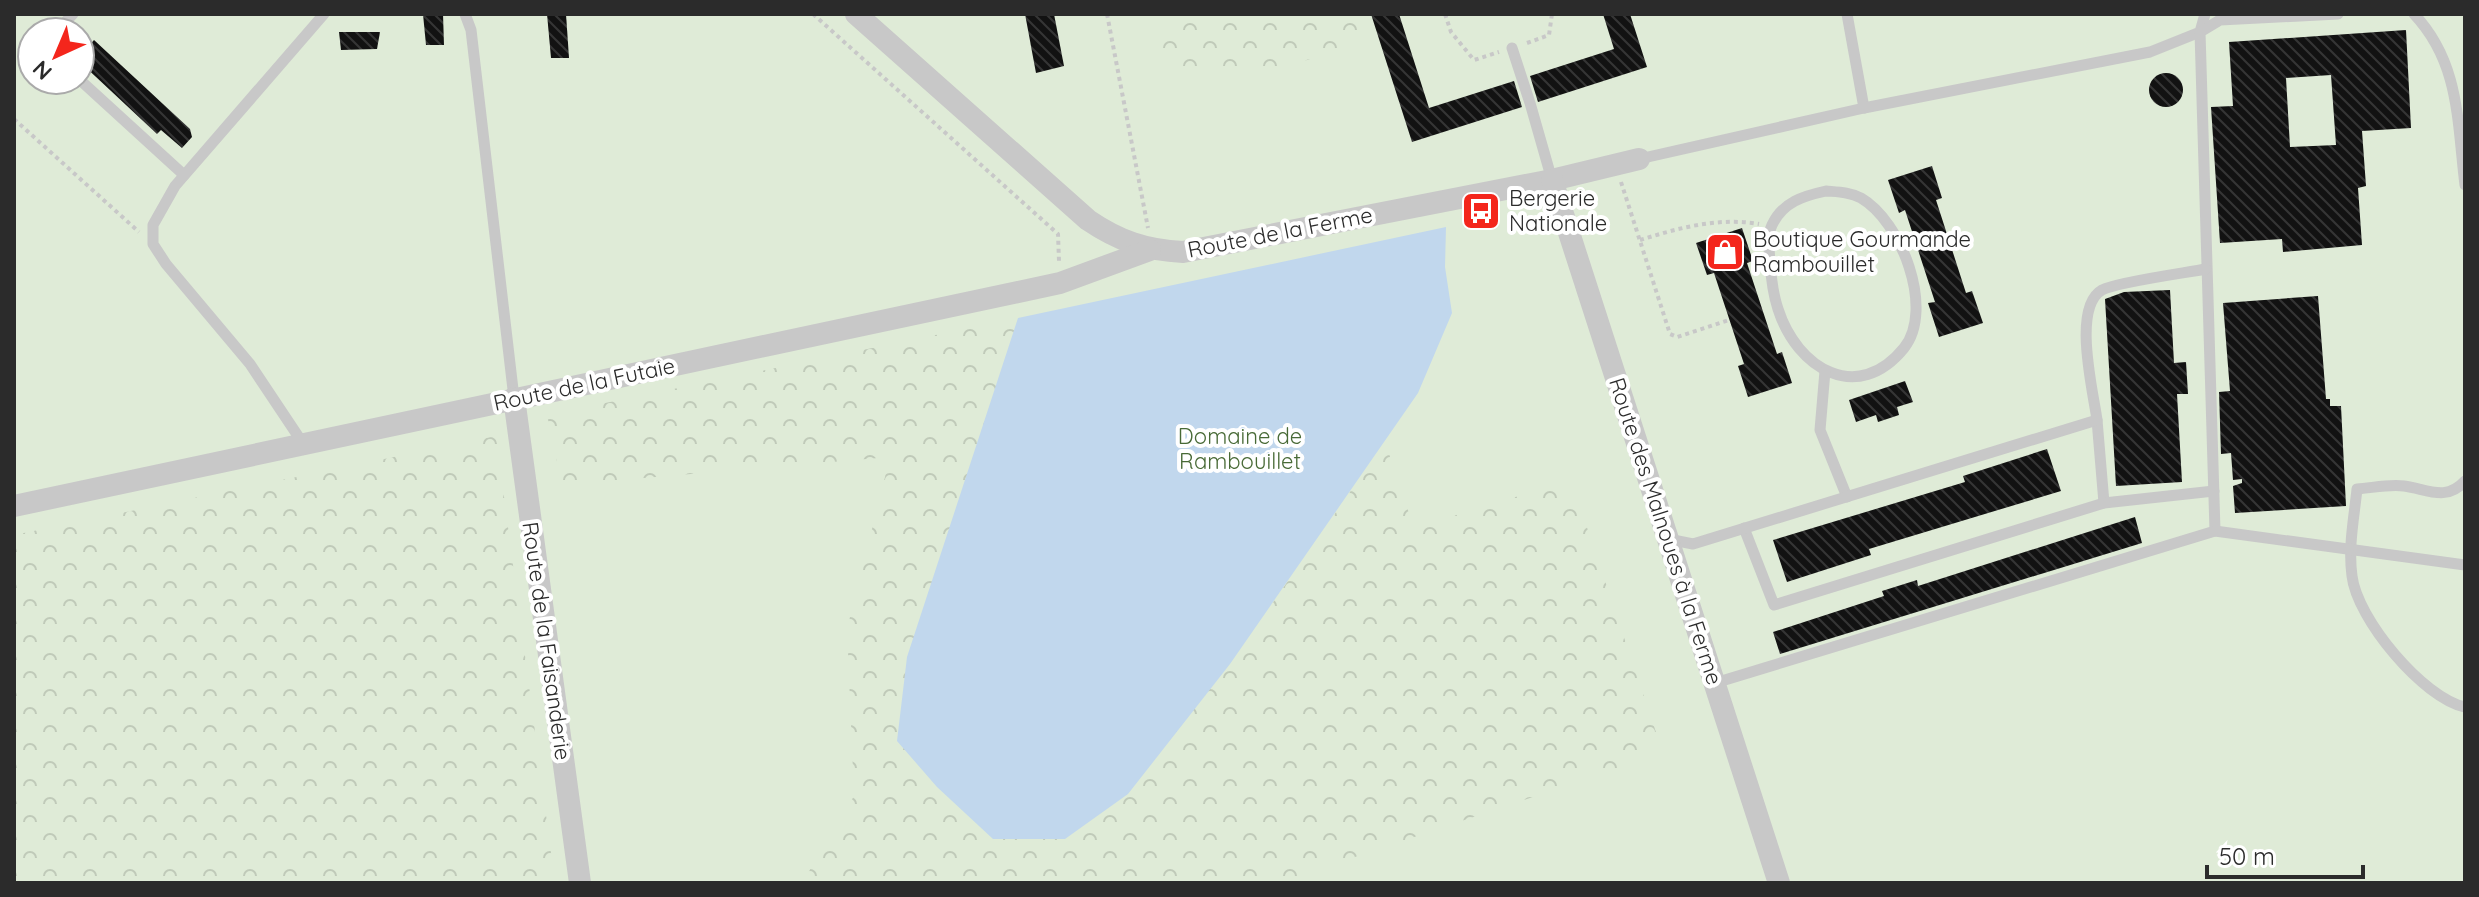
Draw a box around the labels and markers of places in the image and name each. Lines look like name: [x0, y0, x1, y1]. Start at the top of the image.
place label: Bergerie Nationale: [1509, 184, 1607, 237]
bus stop icon: Bergerie Nationale: [1460, 190, 1502, 232]
place label: Boutique Gourmande Rambouillet: [1753, 225, 1971, 278]
shop icon: Boutique Gourmande Rambouillet: [1704, 231, 1746, 273]

